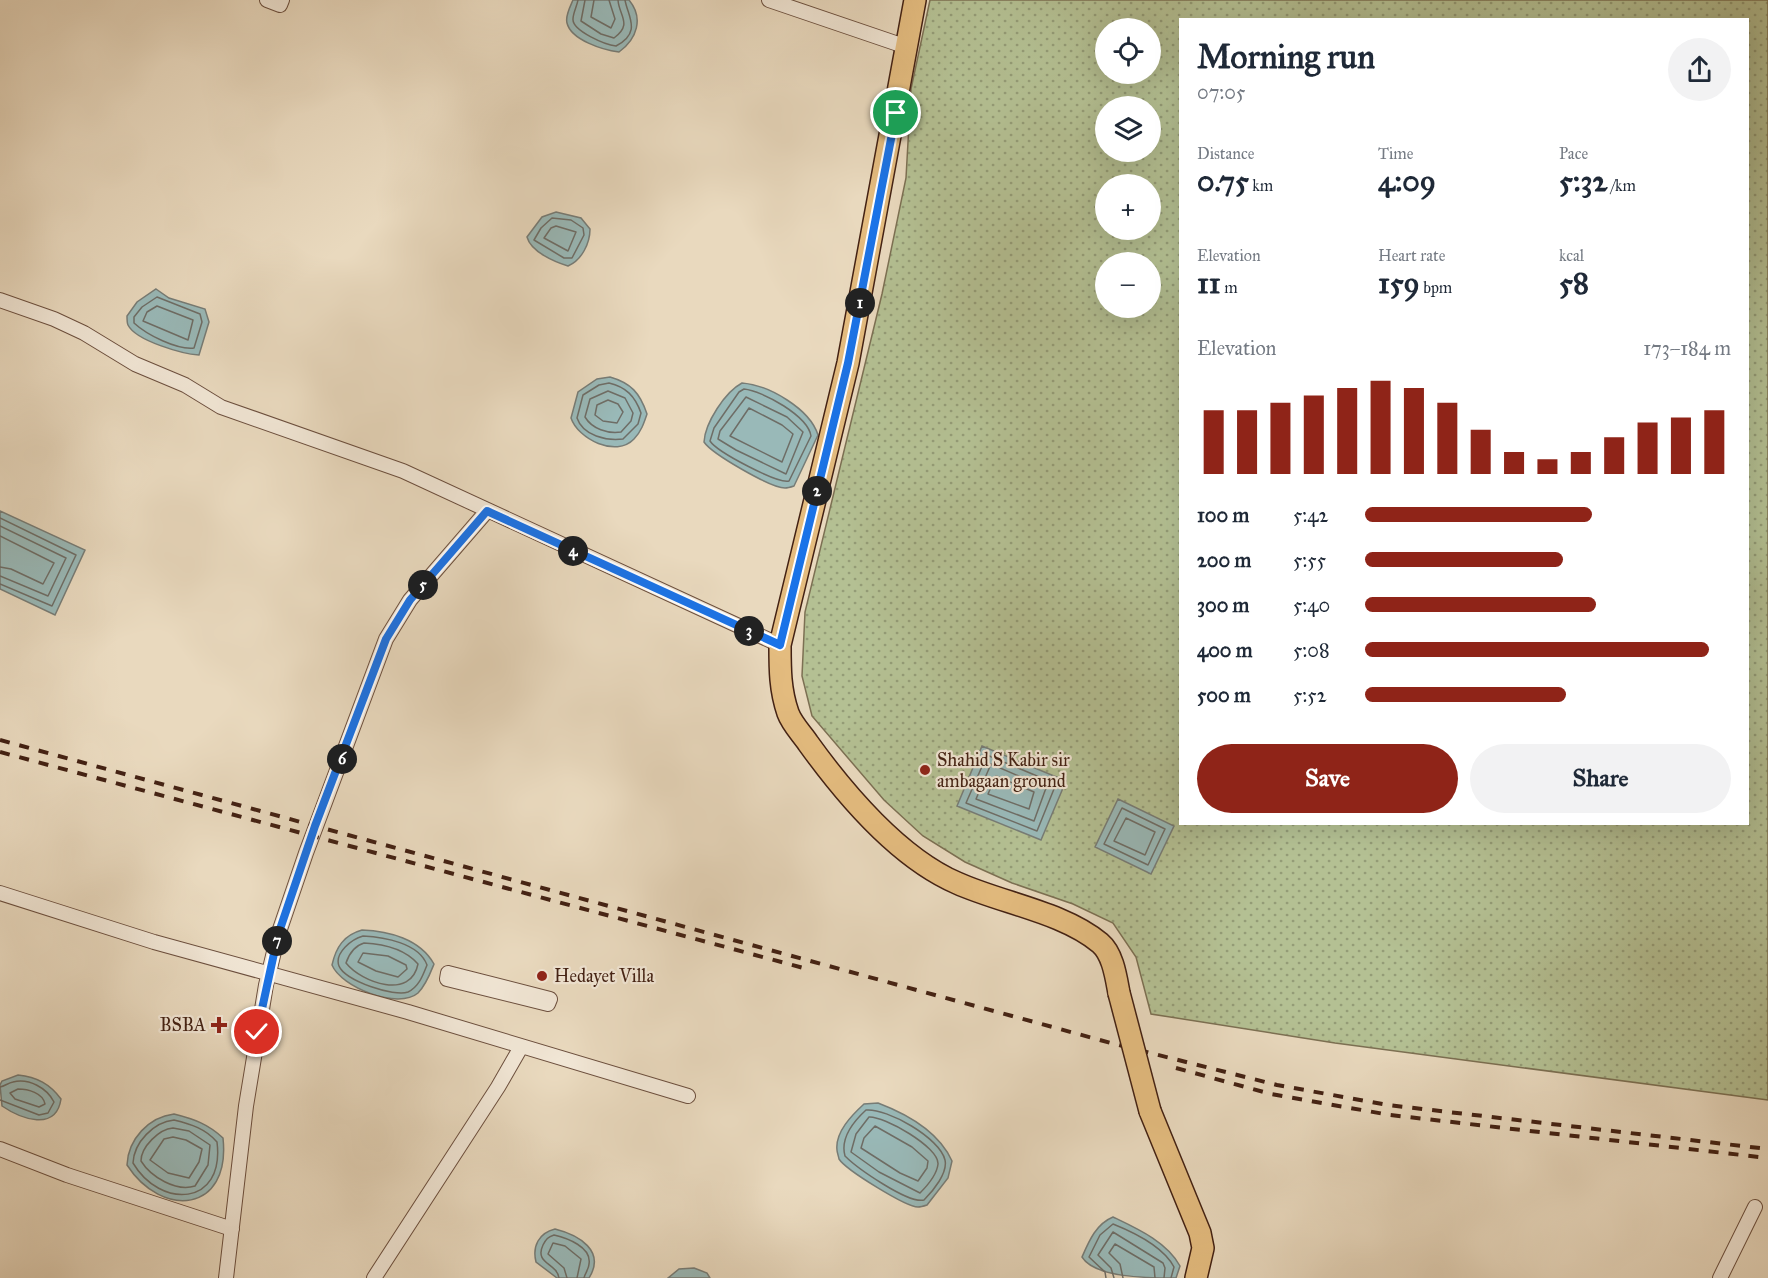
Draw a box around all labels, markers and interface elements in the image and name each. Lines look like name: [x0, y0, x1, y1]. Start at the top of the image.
map controls: [1095, 18, 1161, 318]
button: locate: [1095, 18, 1161, 84]
text: Morning run: [1197, 37, 1375, 77]
button: share: [1668, 38, 1731, 101]
text: 07:05: [1197, 80, 1245, 104]
pin: [870, 87, 921, 138]
icon: arrive: [879, 96, 912, 129]
button: layers: [1095, 96, 1161, 162]
text: Distance: [1197, 144, 1254, 163]
text: Time: [1378, 144, 1413, 163]
text: Pace: [1559, 144, 1588, 163]
text: 0.75: [1197, 163, 1249, 199]
text: 4:09: [1378, 163, 1436, 199]
text: 5:32: [1559, 163, 1607, 199]
button: +: [1095, 174, 1161, 240]
text: km: [1249, 176, 1273, 195]
text: /km: [1607, 176, 1636, 195]
text: Elevation: [1197, 246, 1261, 265]
text: Heart rate: [1378, 246, 1445, 265]
text: kcal: [1559, 246, 1584, 265]
button: −: [1095, 252, 1161, 318]
text: 11: [1197, 265, 1221, 301]
text: 159: [1378, 265, 1420, 301]
text: 58: [1559, 265, 1589, 301]
text: m: [1221, 278, 1238, 297]
text: bpm: [1420, 278, 1452, 297]
pin: 1: [845, 288, 875, 318]
text: 1: [857, 293, 863, 312]
text: Elevation: [1197, 336, 1276, 360]
text: 173–184 m: [1643, 336, 1731, 360]
pin: 2: [802, 476, 832, 506]
text: 2: [813, 481, 821, 500]
text: 100 m: [1197, 503, 1249, 527]
text: 5:42: [1293, 503, 1328, 527]
pin: 4: [558, 536, 588, 566]
text: 4: [569, 541, 577, 560]
text: 200 m: [1197, 548, 1251, 572]
text: 5:55: [1293, 548, 1326, 572]
pin: 5: [408, 570, 438, 600]
text: 5: [419, 575, 427, 594]
text: 300 m: [1197, 593, 1249, 617]
text: 5:40: [1293, 593, 1330, 617]
pin: 3: [734, 616, 764, 646]
text: 3: [746, 621, 752, 640]
text: 400 m: [1197, 638, 1253, 662]
text: 5:08: [1293, 638, 1330, 662]
text: 500 m: [1197, 683, 1251, 707]
text: 5:52: [1293, 683, 1327, 707]
pin: 6: [327, 744, 357, 774]
button: Save: [1197, 744, 1458, 813]
button: Share: [1470, 744, 1731, 813]
text: 6: [338, 749, 346, 768]
place label: Shahid S Kabir sir ambagaan ground: [937, 749, 1070, 793]
marker: Shahid S Kabir sir ambagaan ground: [918, 763, 932, 777]
pin: 7: [262, 926, 292, 956]
text: 7: [273, 931, 281, 950]
place label: Hedayet Villa: [554, 965, 654, 987]
marker: Hedayet Villa: [535, 969, 549, 983]
pin: [231, 1006, 282, 1057]
place label: BSBA: [160, 1014, 206, 1036]
icon: check: [240, 1015, 273, 1048]
marker: BSBA: [210, 1016, 228, 1034]

